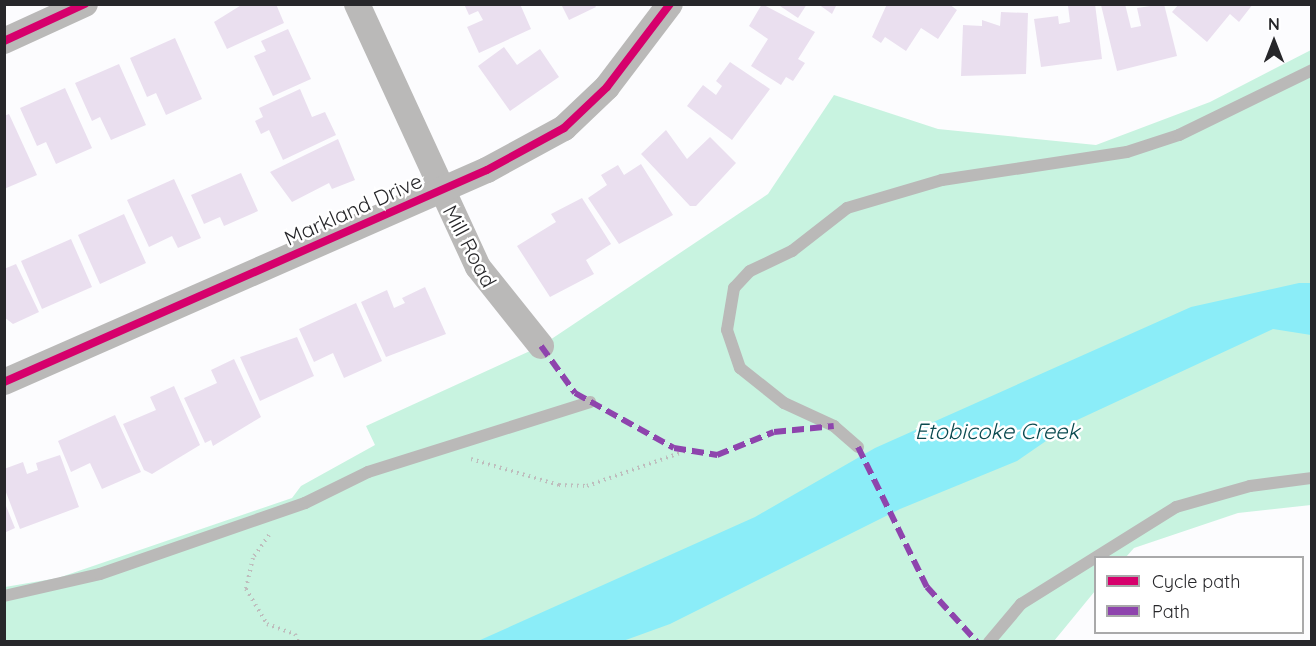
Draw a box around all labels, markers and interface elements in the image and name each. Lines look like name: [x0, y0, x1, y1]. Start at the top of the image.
north arrow: [1244, 12, 1304, 72]
text: N: [1268, 14, 1280, 34]
street label: Markland Drive: [280, 167, 426, 251]
street label: Mill Road: [438, 201, 502, 291]
water label: Etobicoke Creek: [915, 419, 1079, 445]
legend: [1094, 556, 1304, 634]
text: Cycle path: [1152, 570, 1240, 593]
text: Path: [1152, 600, 1190, 623]

